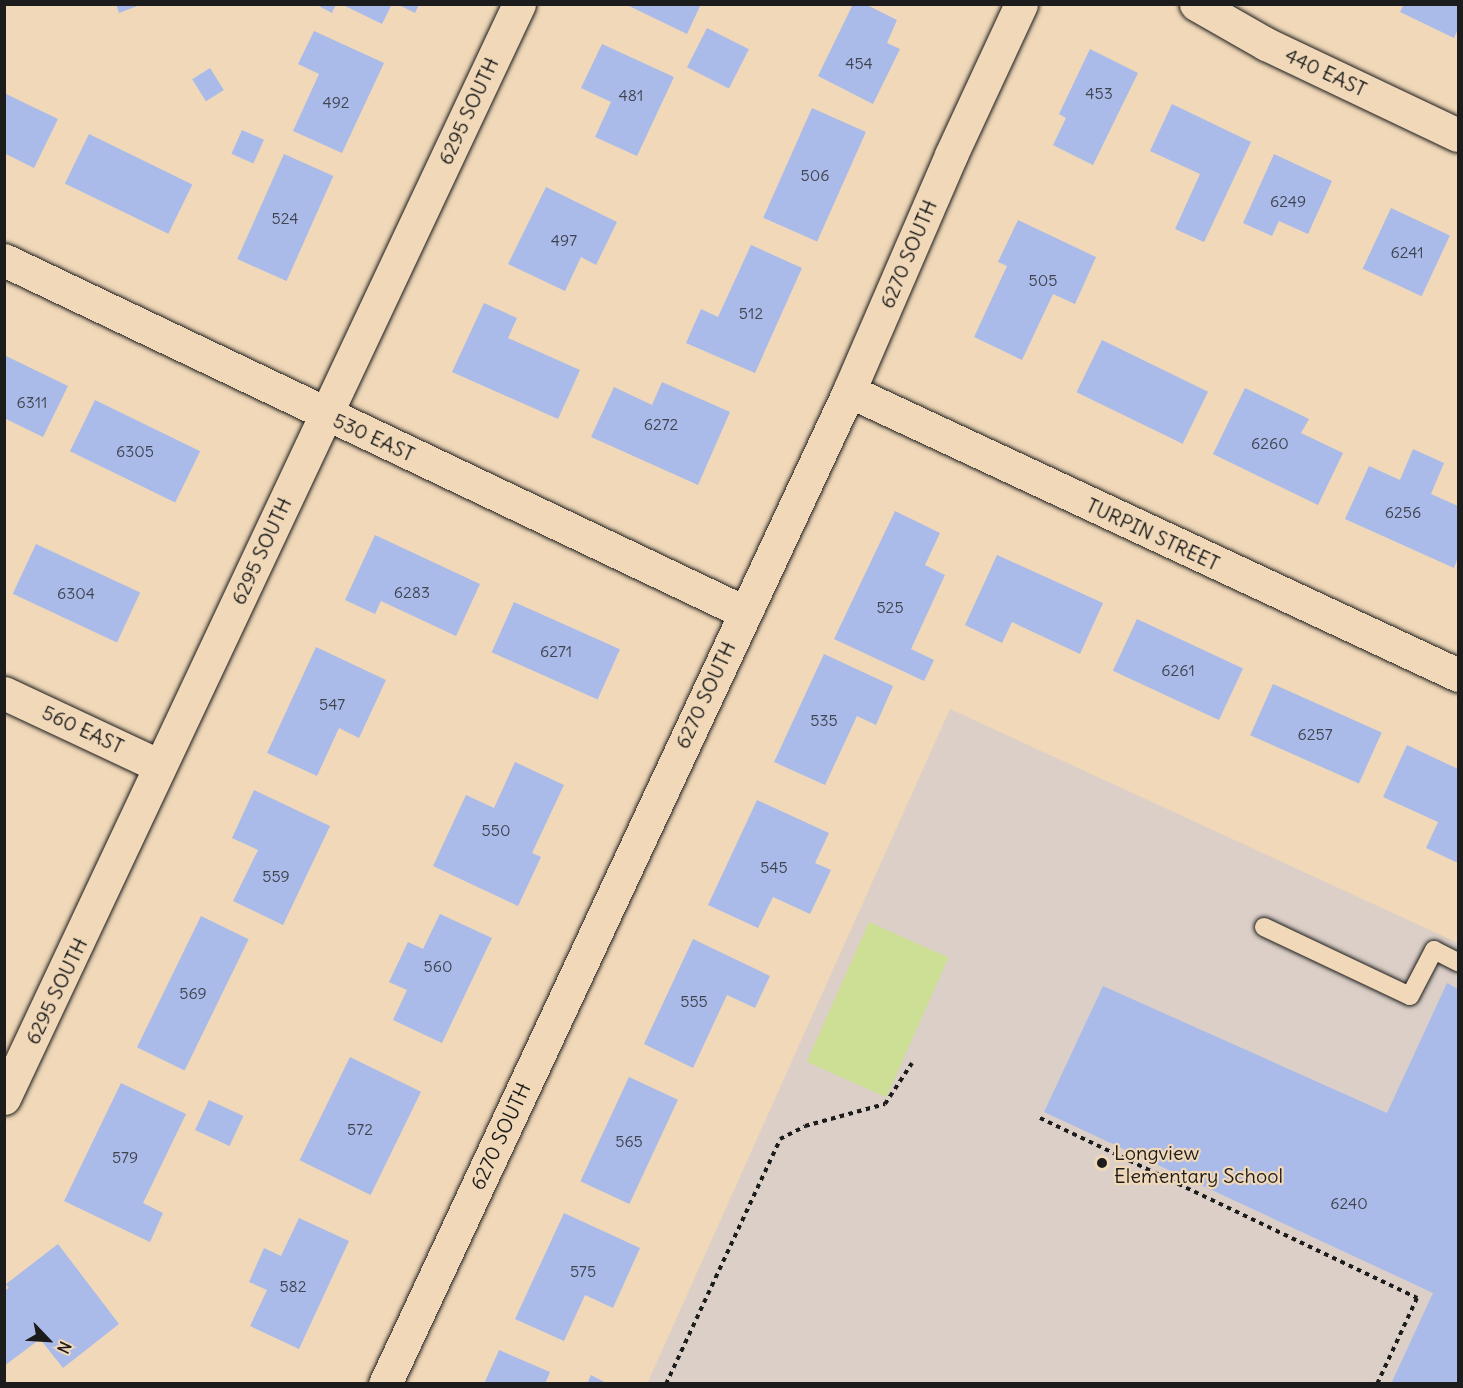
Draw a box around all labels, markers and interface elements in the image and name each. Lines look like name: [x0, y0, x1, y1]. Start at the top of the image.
street label: 440 EAST: [1281, 43, 1371, 101]
house number: 454: [845, 53, 873, 73]
street label: 6295 SOUTH: [433, 54, 503, 168]
house number: 453: [1085, 83, 1113, 103]
house number: 481: [619, 85, 643, 105]
house number: 492: [322, 92, 350, 112]
house number: 506: [801, 165, 829, 185]
house number: 6249: [1270, 191, 1306, 211]
street label: 6270 SOUTH: [874, 196, 942, 312]
house number: 524: [272, 208, 298, 228]
house number: 497: [551, 230, 577, 250]
house number: 6241: [1390, 242, 1424, 262]
house number: 505: [1029, 270, 1057, 290]
house number: 512: [739, 303, 763, 323]
house number: 6311: [17, 392, 47, 412]
street label: 530 EAST: [330, 408, 418, 466]
house number: 6272: [644, 414, 678, 434]
house number: 6260: [1251, 433, 1289, 453]
house number: 6305: [116, 441, 154, 461]
street label: TURPIN STREET: [1083, 493, 1223, 575]
street label: 6295 SOUTH: [226, 494, 296, 608]
house number: 6256: [1385, 502, 1421, 522]
house number: 6283: [394, 582, 430, 602]
house number: 6304: [57, 583, 95, 603]
house number: 525: [876, 597, 904, 617]
street label: 6270 SOUTH: [670, 638, 740, 752]
house number: 6271: [540, 641, 572, 661]
house number: 6261: [1161, 660, 1195, 680]
house number: 547: [319, 694, 345, 714]
street label: 560 EAST: [38, 700, 128, 758]
house number: 535: [810, 710, 838, 730]
house number: 6257: [1297, 724, 1333, 744]
house number: 550: [482, 820, 510, 840]
house number: 545: [760, 857, 788, 877]
house number: 559: [262, 866, 290, 886]
street label: 6295 SOUTH: [20, 934, 92, 1048]
house number: 560: [424, 956, 452, 976]
house number: 569: [179, 983, 207, 1003]
house number: 555: [680, 991, 708, 1011]
street label: 6270 SOUTH: [465, 1079, 535, 1193]
house number: 572: [347, 1119, 373, 1139]
house number: 565: [615, 1131, 643, 1151]
place label: Longview Elementary School: [1114, 1140, 1283, 1187]
house number: 579: [112, 1147, 138, 1167]
marker: Longview Elementary School: [1095, 1156, 1109, 1170]
house number: 6240: [1330, 1193, 1368, 1213]
house number: 575: [570, 1261, 596, 1281]
house number: 582: [279, 1276, 307, 1296]
north arrow: [18, 1310, 78, 1370]
text: N: [53, 1338, 76, 1357]

